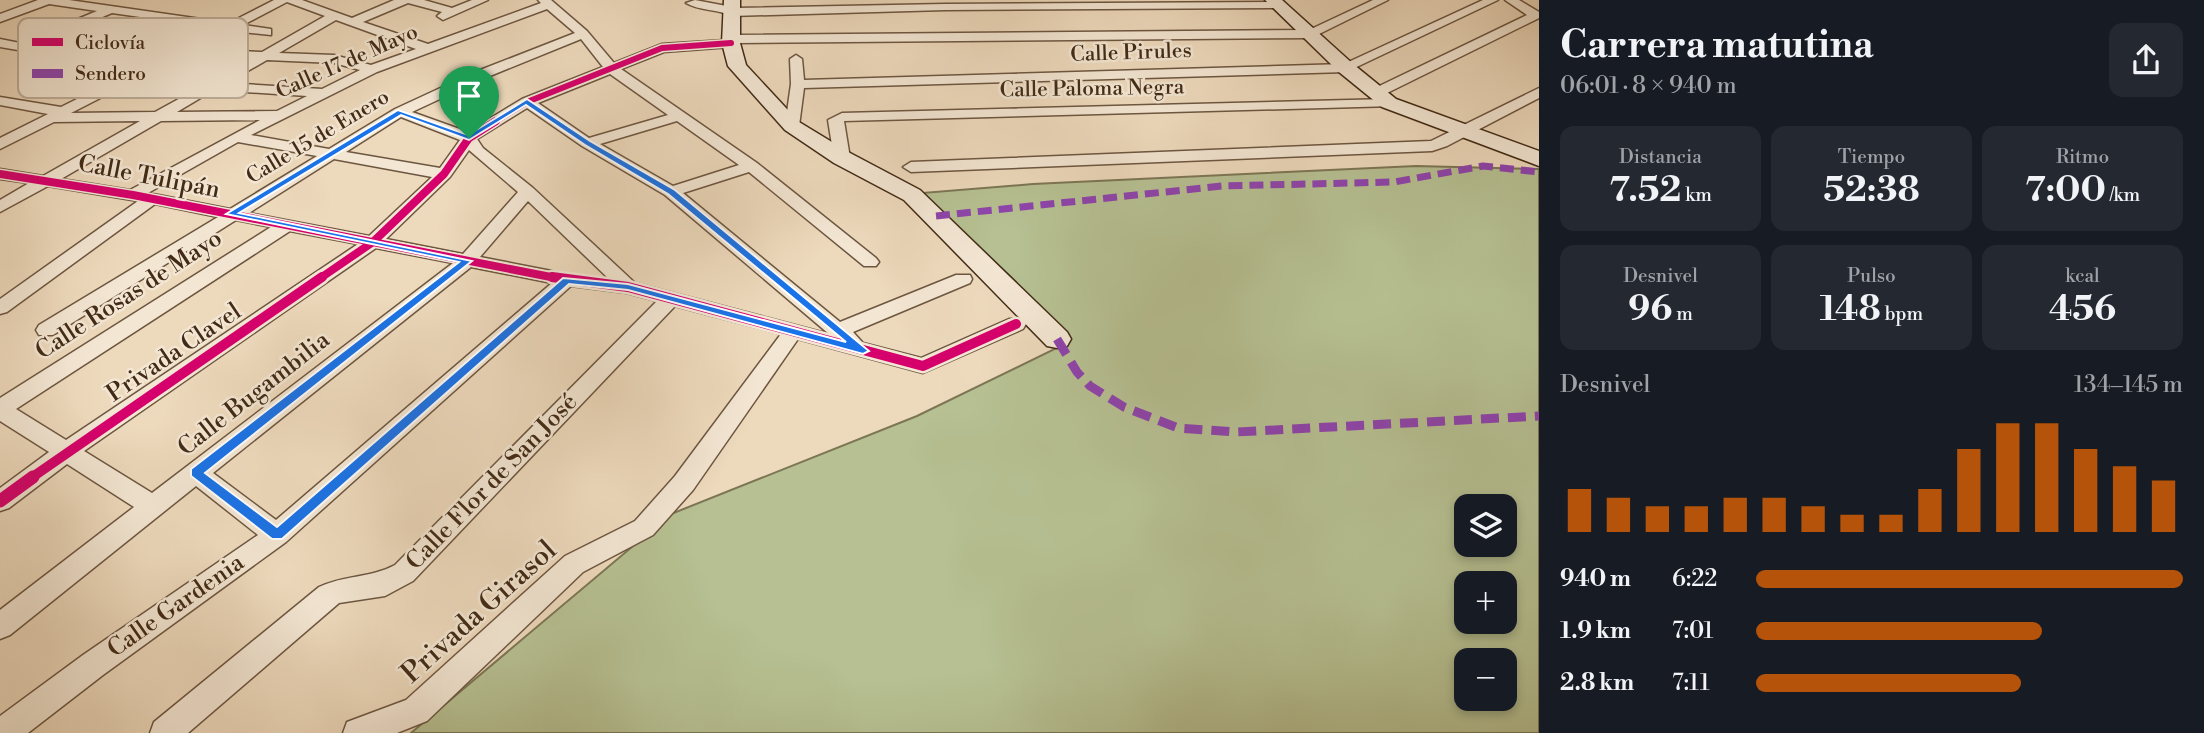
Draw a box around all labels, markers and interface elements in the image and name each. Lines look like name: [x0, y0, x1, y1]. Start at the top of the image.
legend: [18, 18, 248, 98]
street label: Calle 17 de Mayo: [272, 19, 422, 105]
text: Carrera matutina: [1560, 22, 1874, 69]
button: share: [2109, 23, 2183, 97]
text: Ciclovía: [75, 31, 145, 55]
street label: Calle Pirules: [1070, 38, 1192, 68]
text: Sendero: [75, 62, 146, 86]
pin: [439, 66, 499, 138]
text: 06:01 · 8 × 940 m: [1560, 72, 1737, 100]
street label: Calle Paloma Negra: [999, 74, 1185, 104]
icon: arrive: [450, 77, 488, 115]
street label: Calle 15 de Enero: [242, 84, 394, 190]
text: Distancia: [1619, 145, 1702, 169]
text: Tiempo: [1838, 145, 1905, 169]
text: Ritmo: [2056, 145, 2109, 169]
street label: Calle Tulipán: [76, 149, 222, 205]
text: 7.52: [1609, 169, 1681, 212]
text: 52:38: [1823, 169, 1920, 212]
text: 7:00: [2025, 169, 2106, 212]
text: km: [1681, 183, 1712, 207]
text: /km: [2106, 183, 2140, 207]
street label: Calle Rosas de Mayo: [30, 223, 228, 367]
text: Desnivel: [1623, 264, 1698, 288]
text: Pulso: [1847, 264, 1896, 288]
text: kcal: [2065, 264, 2100, 288]
text: 96: [1628, 288, 1672, 331]
text: 148: [1820, 288, 1881, 331]
text: 456: [2049, 288, 2116, 331]
street label: Privada Clavel: [101, 297, 247, 409]
text: m: [1672, 302, 1693, 326]
text: bpm: [1881, 302, 1923, 326]
street label: Calle Bugambilia: [172, 325, 337, 463]
text: Desnivel: [1560, 371, 1650, 399]
text: 134–145 m: [2074, 371, 2183, 399]
street label: Calle Flor de San José: [400, 387, 584, 577]
map controls: [1454, 494, 1517, 711]
button: layers: [1454, 494, 1517, 557]
street label: Privada Girasol: [394, 533, 564, 691]
street label: Calle Gardenia: [102, 547, 251, 664]
text: 940 m: [1560, 565, 1631, 593]
text: 6:22: [1672, 565, 1717, 593]
button: +: [1454, 571, 1517, 634]
text: 1.9 km: [1560, 617, 1631, 645]
text: 7:01: [1672, 617, 1714, 645]
button: −: [1454, 648, 1517, 711]
text: 2.8 km: [1560, 669, 1634, 697]
text: 7:11: [1672, 669, 1710, 697]

